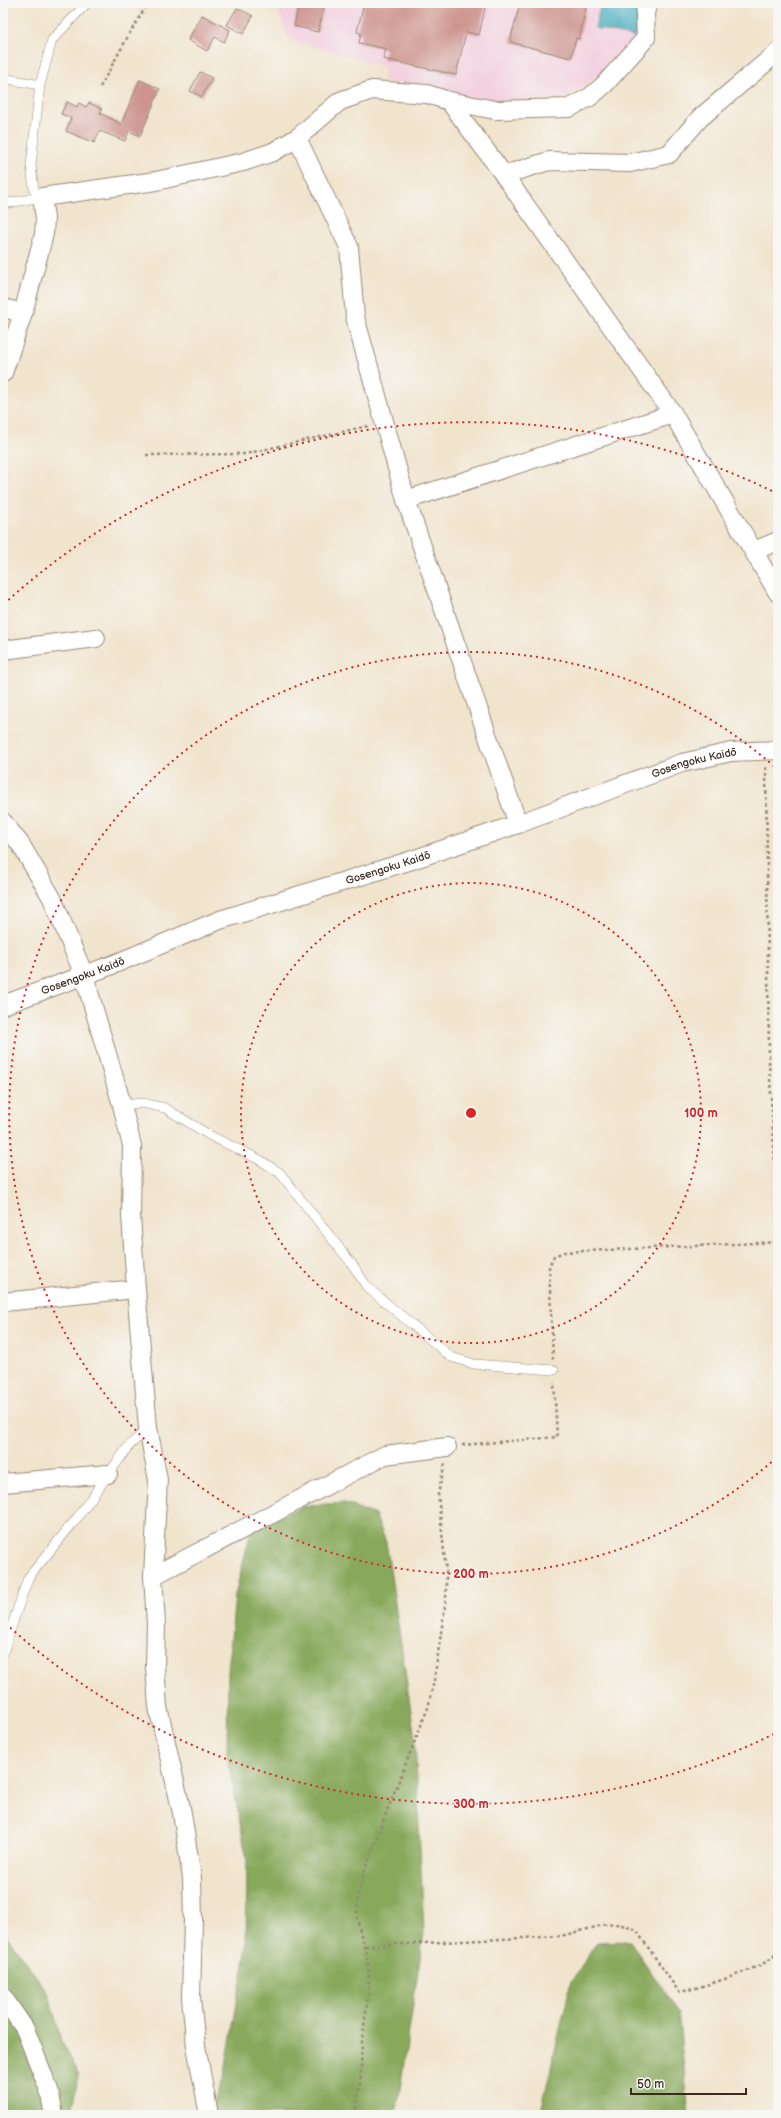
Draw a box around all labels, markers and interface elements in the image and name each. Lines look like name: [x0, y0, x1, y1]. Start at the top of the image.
street label: Gosengoku Kaidō: [649, 745, 737, 780]
street label: Gosengoku Kaidō: [344, 848, 432, 887]
street label: Gosengoku Kaidō: [39, 954, 126, 997]
centre of rings: [464, 1106, 478, 1120]
text: 100 m: [684, 1106, 718, 1121]
text: 200 m: [453, 1567, 489, 1582]
text: 300 m: [453, 1797, 489, 1812]
scale bar: [631, 2070, 746, 2096]
text: 50 m: [637, 2077, 664, 2092]

